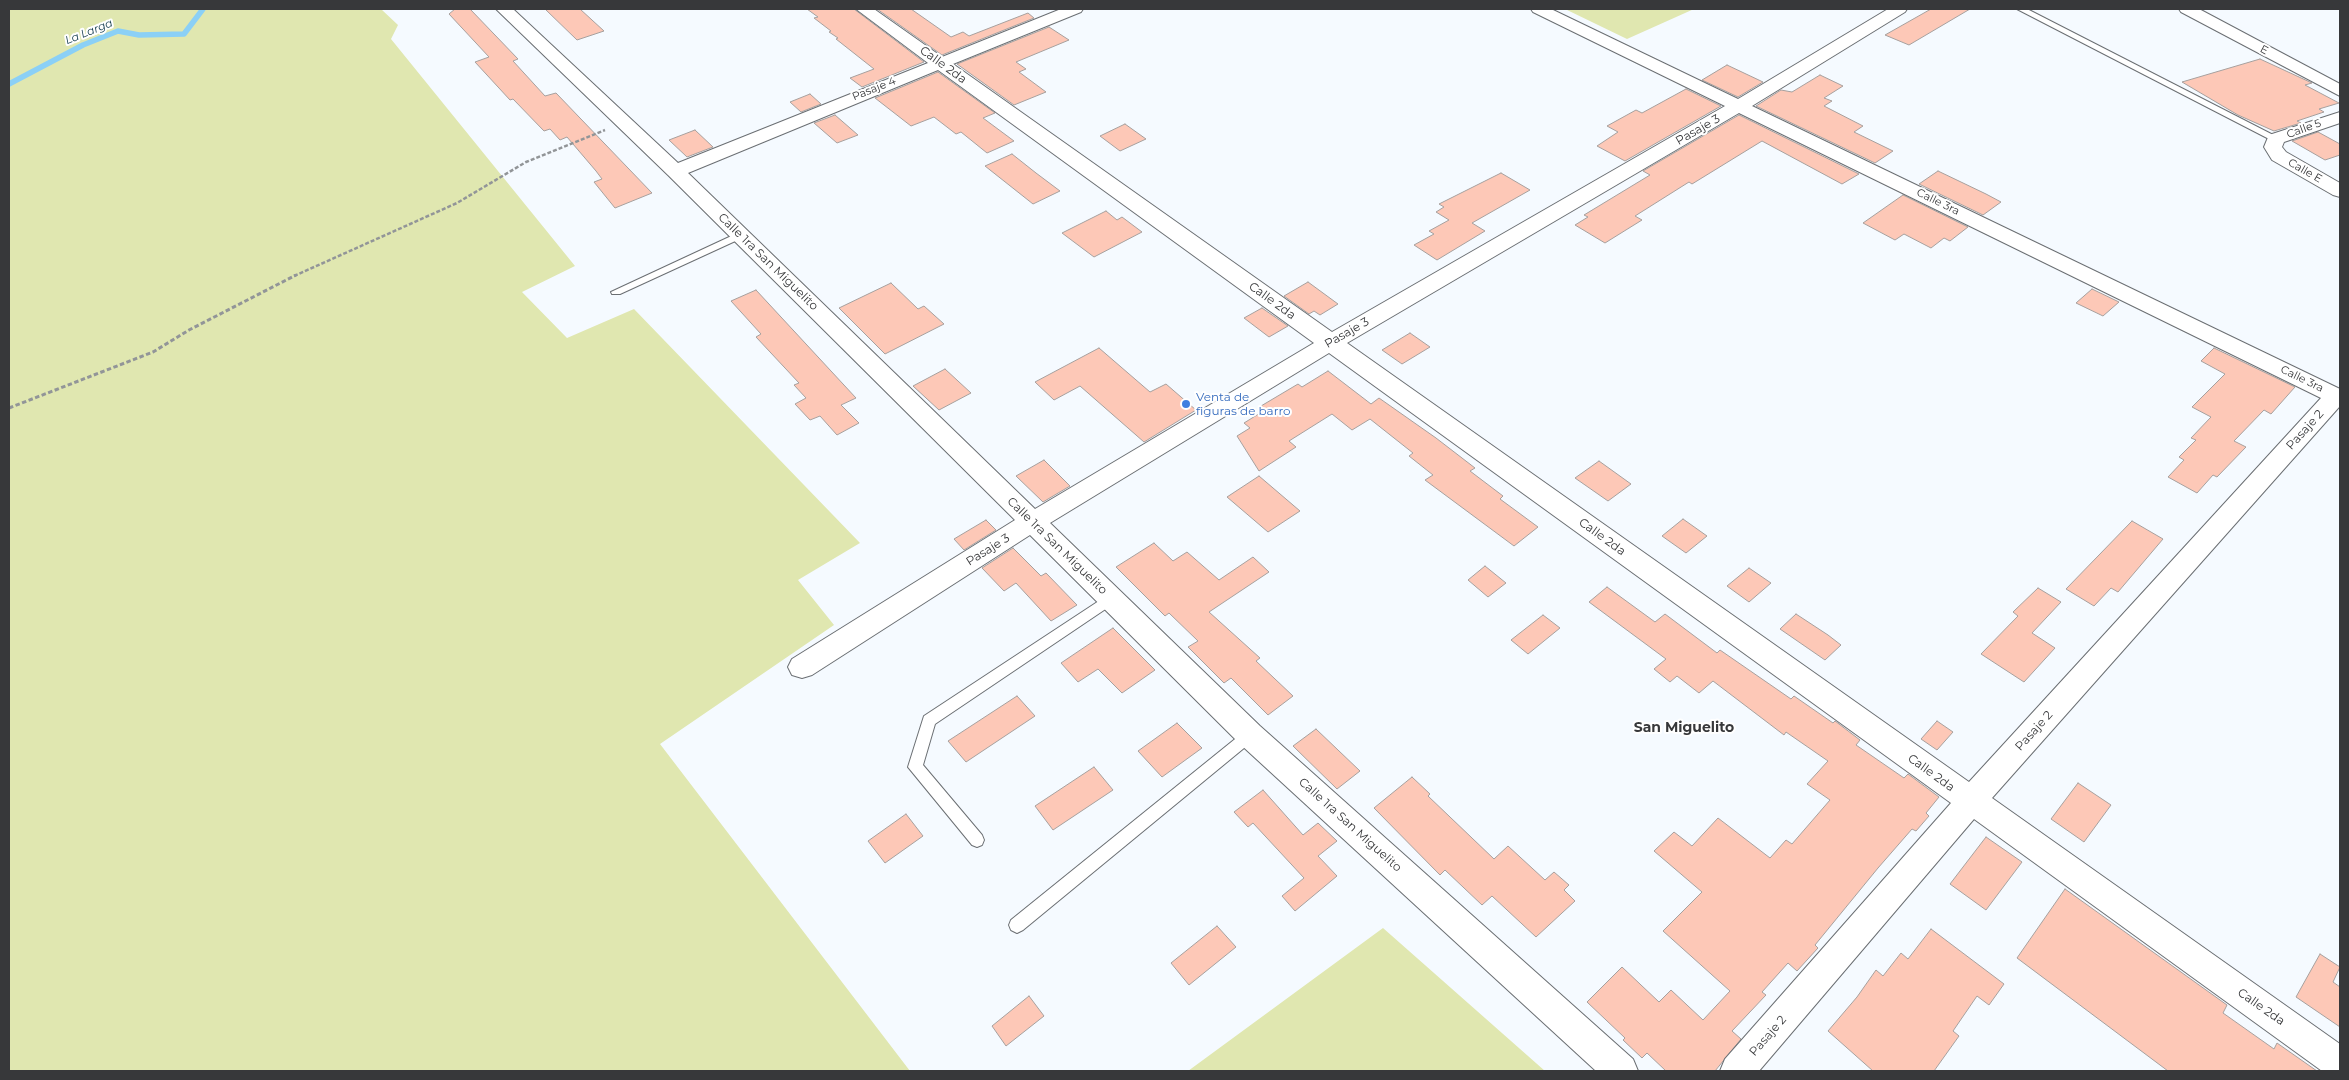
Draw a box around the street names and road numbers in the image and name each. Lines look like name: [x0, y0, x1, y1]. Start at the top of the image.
street label: E: [2258, 42, 2270, 58]
street label: Calle 2da: [917, 43, 969, 87]
street label: Pasaje 4: [850, 74, 898, 104]
street label: Pasaje 3: [1673, 112, 1723, 148]
street label: Calle 5: [2285, 117, 2323, 141]
street label: Calle E: [2286, 156, 2324, 186]
street label: Calle 3ra: [1914, 186, 1962, 218]
street label: Calle 1ra San Miguelito: [715, 210, 821, 314]
street label: Calle 2da: [1246, 279, 1298, 323]
street label: Pasaje 3: [1322, 315, 1372, 351]
street label: Calle 3ra: [2278, 363, 2326, 395]
street label: Pasaje 2: [2283, 407, 2327, 453]
street label: Calle 1ra San Miguelito: [1004, 494, 1110, 598]
street label: Calle 2da: [1576, 515, 1628, 559]
street label: Pasaje 3: [963, 531, 1013, 569]
street label: Pasaje 2: [2012, 708, 2056, 754]
street label: Calle 2da: [1905, 751, 1957, 795]
street label: Calle 1ra San Miguelito: [1296, 775, 1404, 875]
street label: Calle 2da: [2235, 986, 2287, 1028]
street label: Pasaje 2: [1747, 1013, 1789, 1059]

